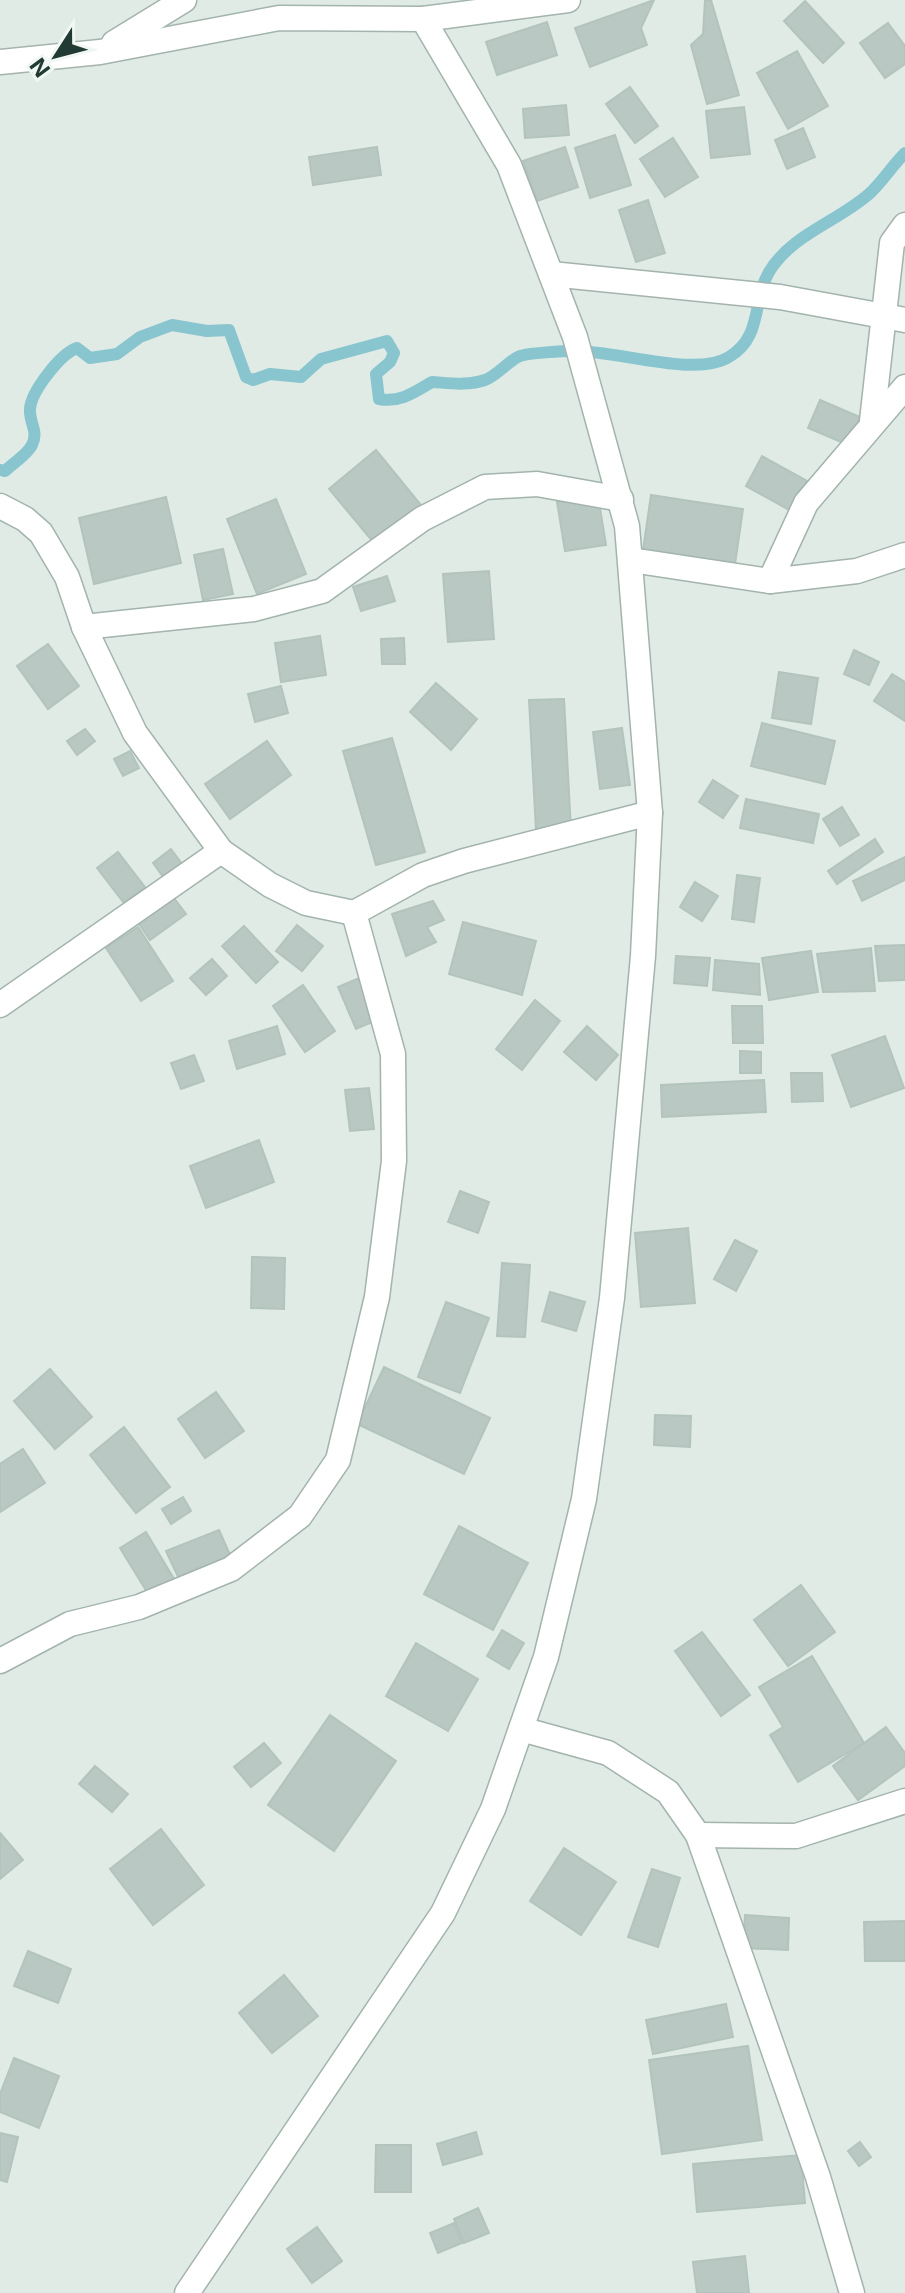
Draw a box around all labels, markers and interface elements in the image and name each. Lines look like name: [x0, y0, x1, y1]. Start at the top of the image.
north arrow: [16, 16, 96, 96]
text: N: [24, 53, 55, 82]

